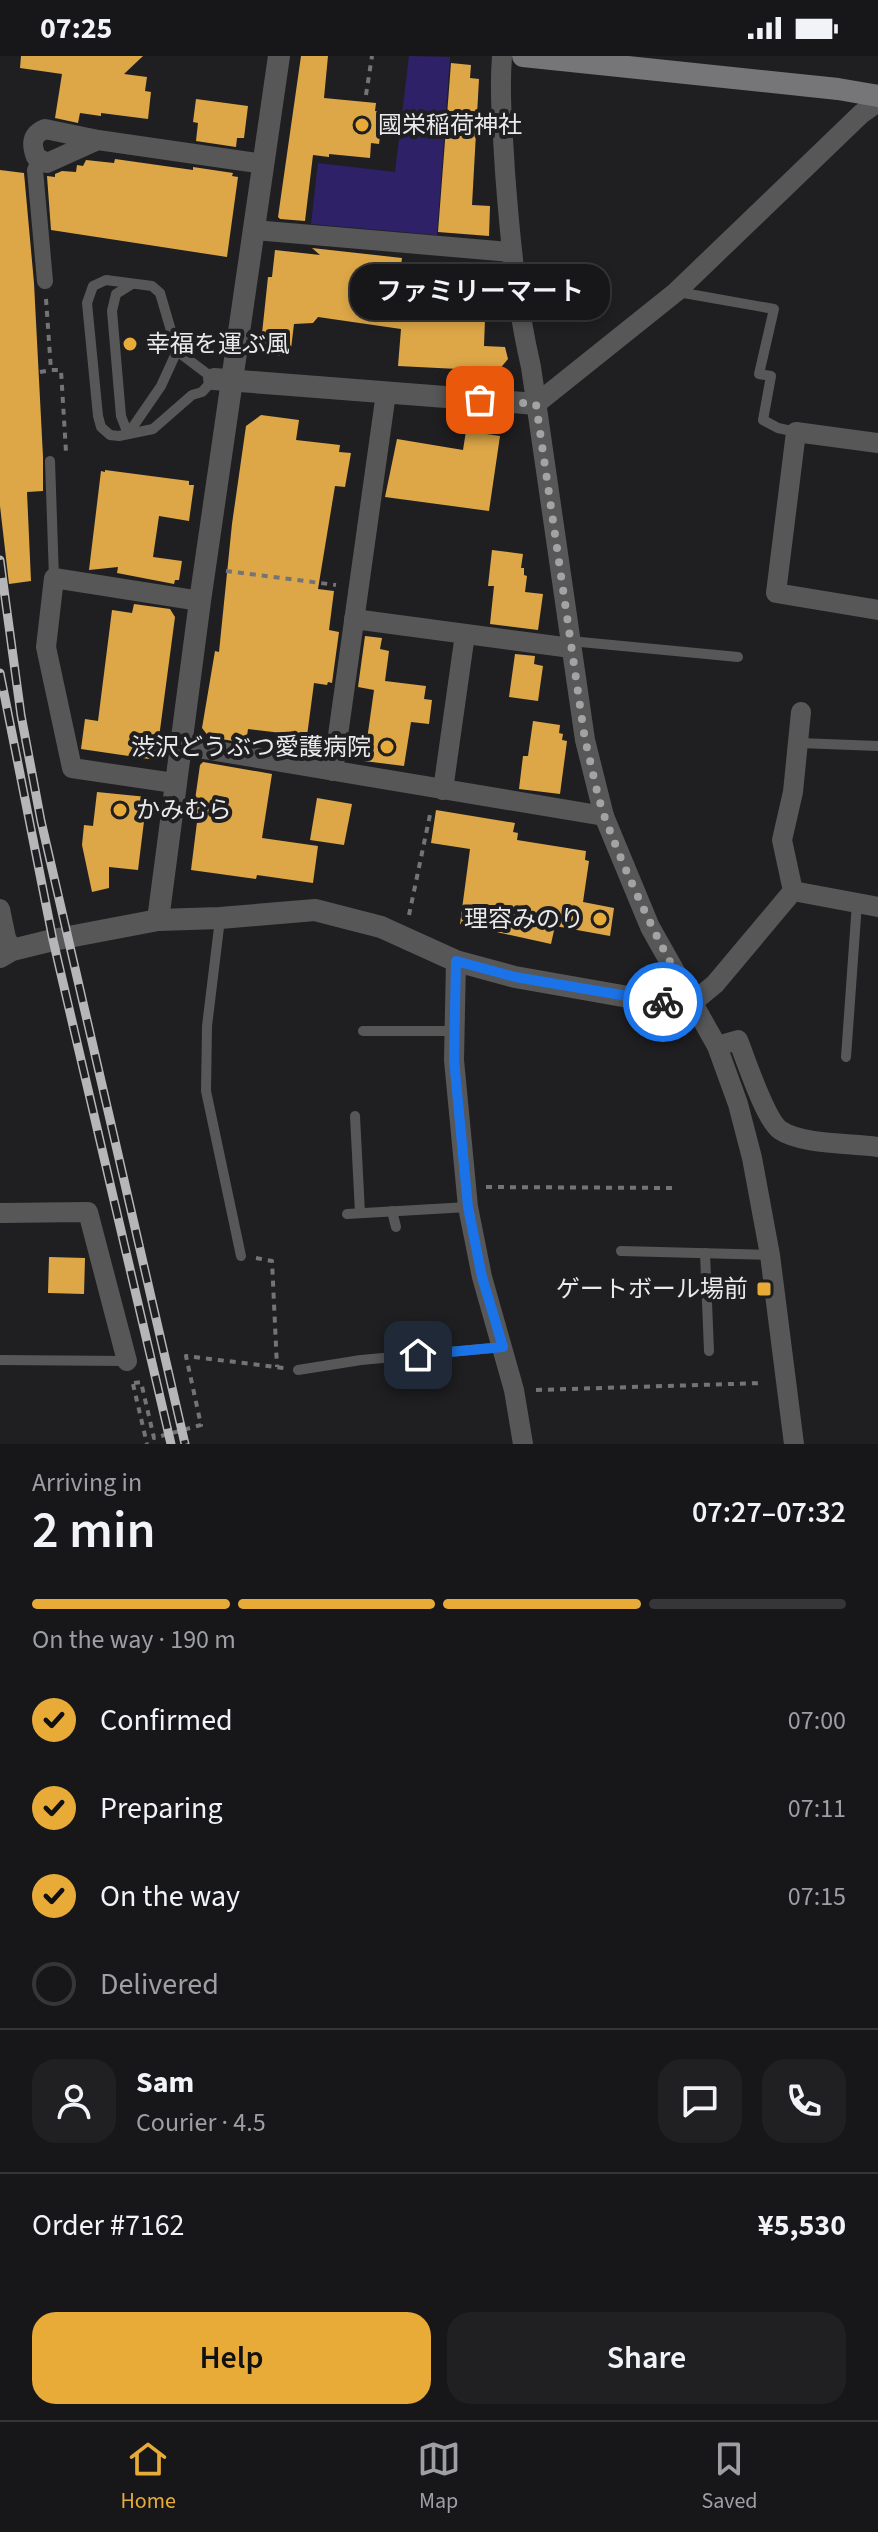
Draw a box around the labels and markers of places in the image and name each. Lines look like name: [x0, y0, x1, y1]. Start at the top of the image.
place label: 國栄稲荷神社: [378, 108, 522, 143]
marker: 國栄稲荷神社: [353, 116, 371, 134]
callout: ファミリーマート: [350, 264, 610, 320]
place label: 幸福を運ぶ風: [146, 327, 290, 362]
marker: 幸福を運ぶ風: [121, 335, 139, 353]
pin: [446, 366, 514, 434]
place label: 渋沢どうぶつ愛護病院: [131, 730, 371, 765]
marker: 渋沢どうぶつ愛護病院: [378, 738, 396, 756]
place label: かみむら: [136, 793, 232, 828]
marker: かみむら: [111, 801, 129, 819]
place label: 理容みのり: [464, 902, 584, 937]
marker: 理容みのり: [591, 910, 609, 928]
place label: ゲートボール場前: [556, 1272, 748, 1307]
marker: ゲートボール場前: [755, 1280, 773, 1298]
pin: [384, 1321, 452, 1389]

